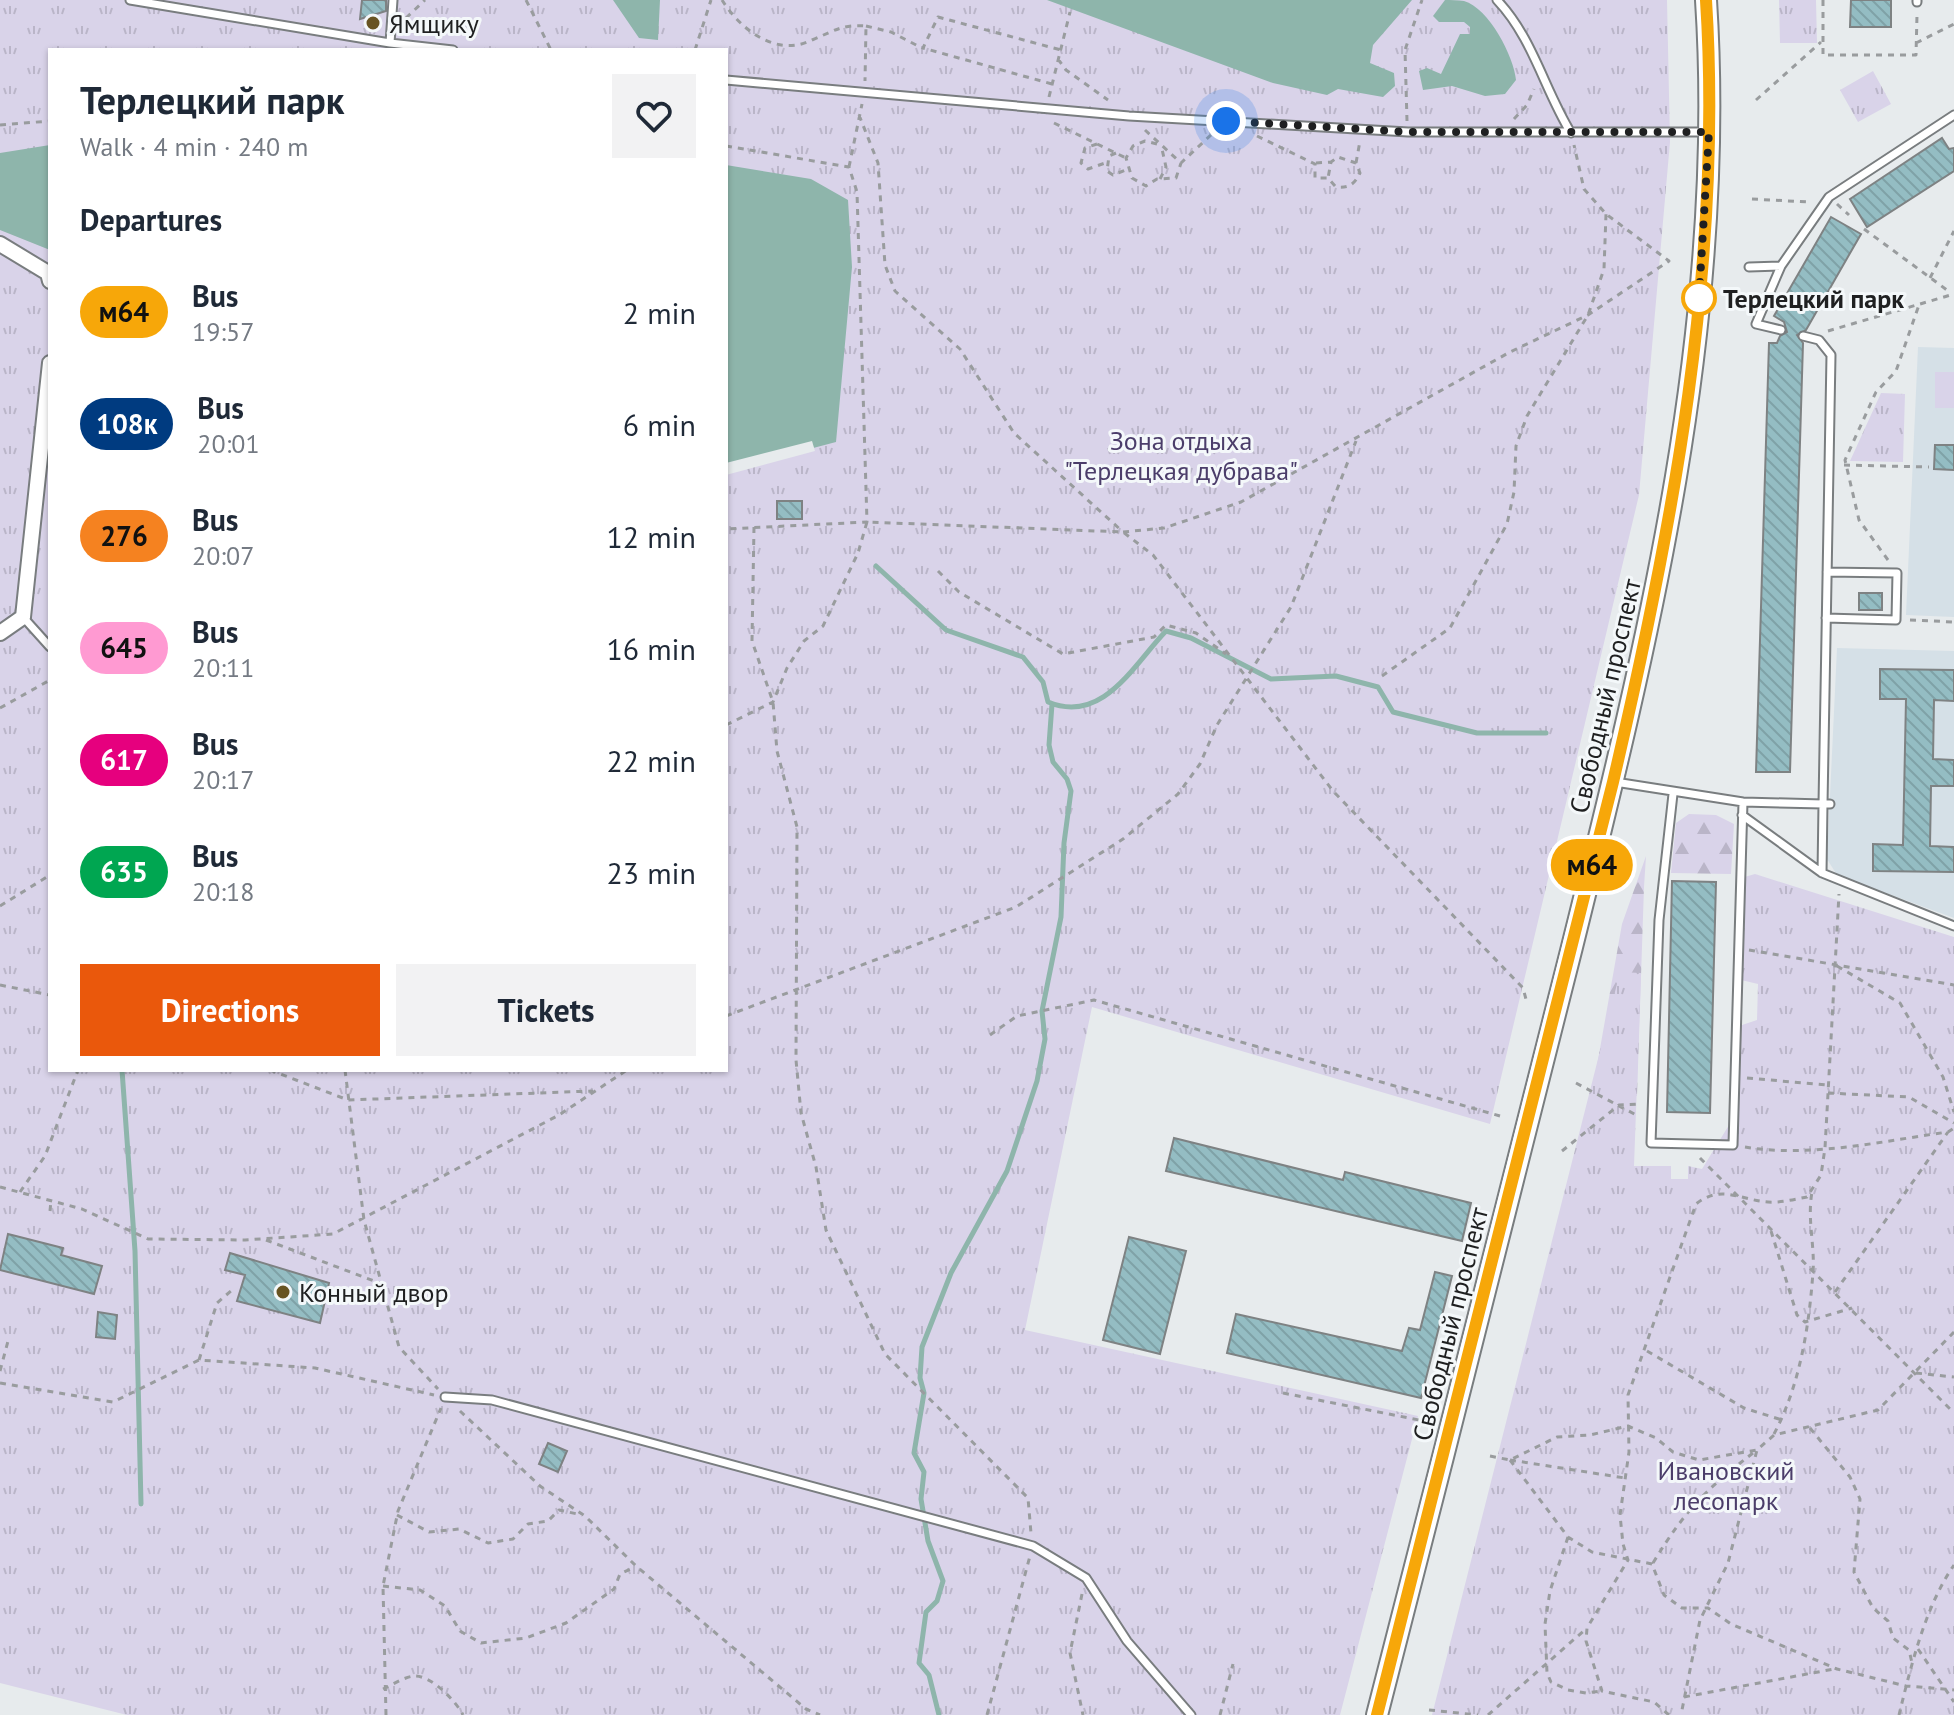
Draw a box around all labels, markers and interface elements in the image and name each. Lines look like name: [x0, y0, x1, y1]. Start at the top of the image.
place label: Ямщику: [389, 7, 479, 40]
marker: Ямщику: [364, 14, 382, 32]
button: heart: [612, 74, 696, 158]
text: Терлецкий парк: [80, 75, 344, 124]
your location: [1206, 101, 1246, 141]
text: Walk · 4 min · 240 m: [80, 130, 308, 163]
text: Departures: [80, 200, 222, 239]
text: Bus: [192, 276, 239, 315]
marker: Терлецкий парк: [1682, 281, 1716, 315]
place label: Терлецкий парк: [1723, 282, 1904, 315]
text: м64: [99, 293, 149, 330]
text: 2 min: [623, 293, 696, 332]
text: 19:57: [192, 315, 254, 348]
text: Bus: [197, 388, 244, 427]
text: 108к: [96, 405, 157, 442]
text: 6 min: [623, 405, 696, 444]
park label: Зона отдыха "Терлецкая дубрава": [1064, 424, 1298, 487]
text: 20:01: [197, 427, 260, 460]
text: Bus: [192, 500, 239, 539]
text: 276: [100, 517, 148, 554]
text: 12 min: [606, 517, 696, 556]
text: 20:07: [192, 539, 254, 572]
street label: Свободный проспект: [1562, 575, 1648, 816]
text: Bus: [192, 612, 239, 651]
text: 645: [100, 629, 148, 666]
text: 16 min: [606, 629, 696, 668]
text: 20:11: [192, 651, 254, 684]
text: Bus: [192, 724, 239, 763]
text: 617: [100, 741, 148, 778]
text: 22 min: [606, 741, 696, 780]
text: 20:17: [192, 763, 254, 796]
text: Bus: [192, 836, 239, 875]
line badge: м64: [1546, 839, 1638, 891]
text: м64: [1567, 846, 1617, 883]
text: 635: [100, 853, 148, 890]
text: 23 min: [606, 853, 696, 892]
text: 20:18: [192, 875, 254, 908]
button: Directions: [80, 964, 380, 1056]
button: Tickets: [396, 964, 696, 1056]
street label: Свободный проспект: [1405, 1203, 1495, 1444]
place label: Конный двор: [299, 1276, 449, 1309]
marker: Конный двор: [274, 1283, 292, 1301]
park label: Ивановский лесопарк: [1657, 1454, 1795, 1517]

